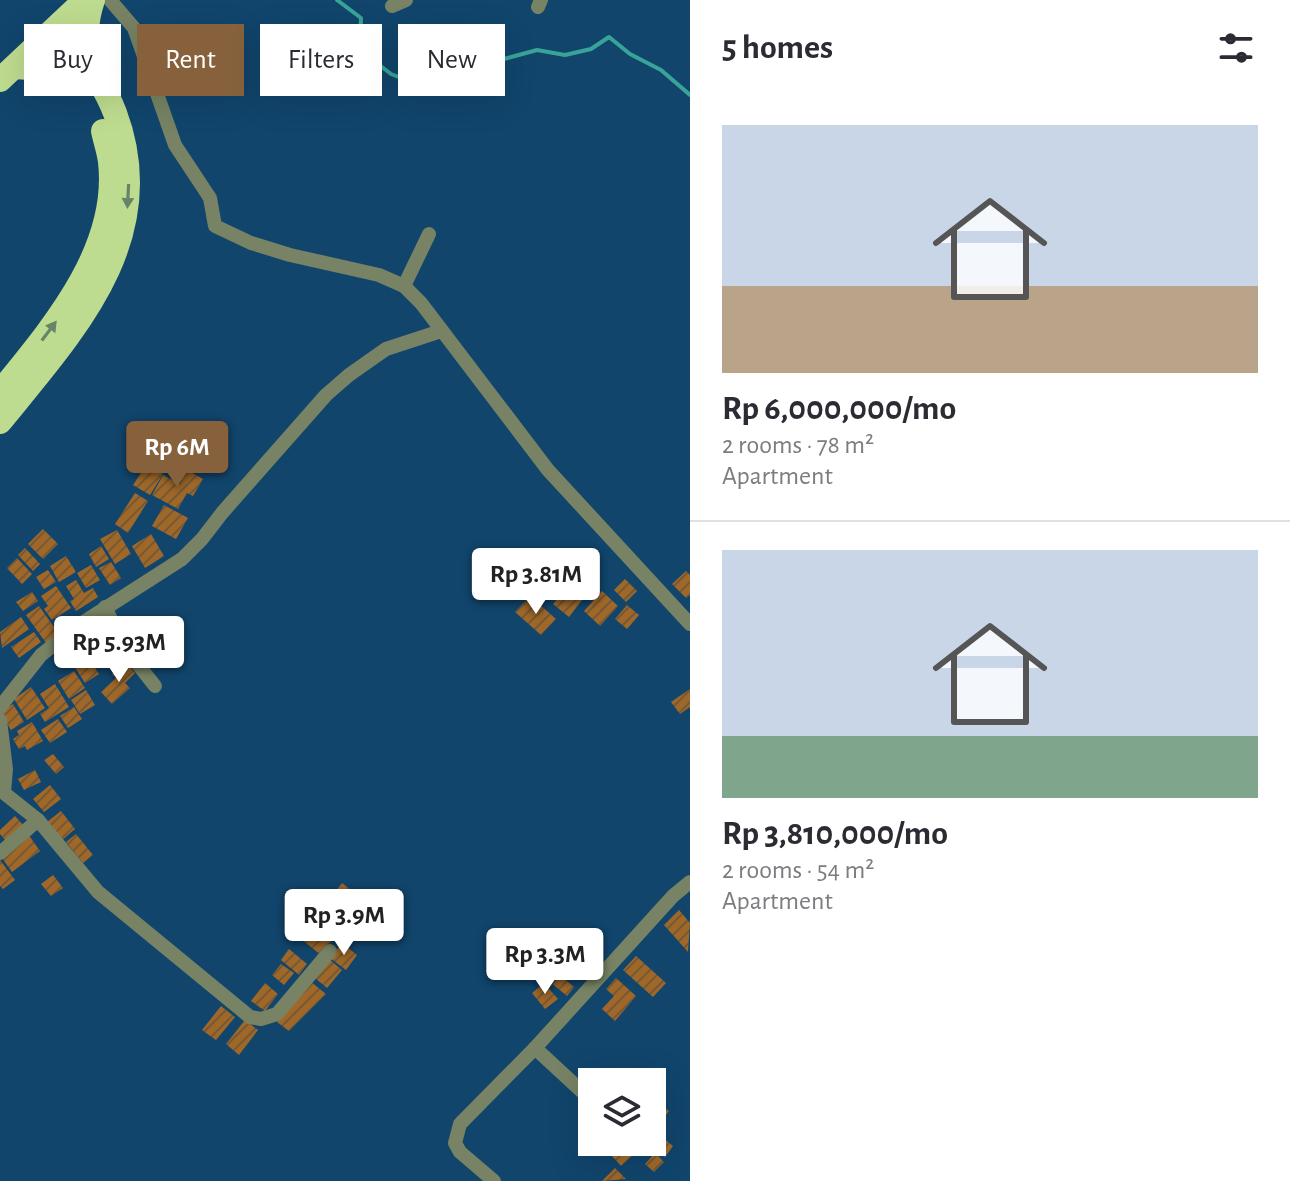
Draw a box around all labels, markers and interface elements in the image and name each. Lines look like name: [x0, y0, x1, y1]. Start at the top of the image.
chip: Buy: [24, 24, 121, 96]
chip: Rent: [137, 24, 244, 96]
chip: Filters: [260, 24, 382, 96]
chip: New: [398, 24, 505, 96]
icon: filters: [1214, 26, 1258, 70]
text: 5 homes: [722, 31, 833, 65]
icon: home: [918, 177, 1062, 321]
one-way arrow: [121, 184, 134, 209]
one-way arrow: [40, 321, 56, 341]
text: Rp 6,000,000/mo: [722, 392, 956, 426]
pin: Rp 6M: [121, 421, 233, 489]
text: 2 rooms · 78 m²: [722, 432, 874, 458]
text: Rp 6M: [144, 434, 210, 460]
text: Apartment: [722, 463, 833, 489]
pin: Rp 3.81M: [453, 548, 619, 616]
text: Rp 3.81M: [490, 561, 582, 587]
icon: home: [918, 602, 1062, 746]
pin: Rp 5.93M: [36, 616, 202, 684]
text: Rp 5.93M: [72, 629, 166, 655]
text: Rp 3,810,000/mo: [722, 817, 948, 851]
text: 2 rooms · 54 m²: [722, 857, 874, 883]
text: Apartment: [722, 888, 833, 914]
pin: Rp 3.9M: [270, 889, 418, 957]
text: Rp 3.9M: [303, 902, 385, 928]
pin: Rp 3.3M: [471, 928, 619, 996]
text: Rp 3.3M: [504, 941, 586, 967]
map controls: [578, 1068, 666, 1156]
button: layers: [578, 1068, 666, 1156]

